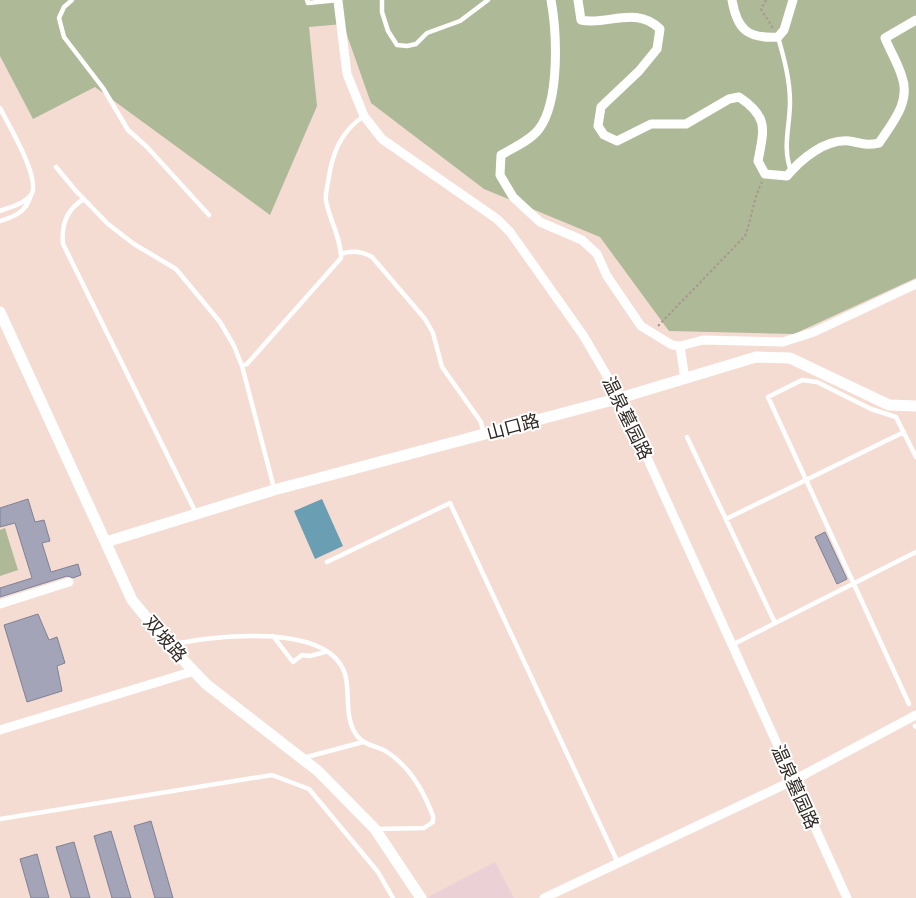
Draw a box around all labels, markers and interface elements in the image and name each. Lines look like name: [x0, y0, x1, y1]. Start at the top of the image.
street label: 温泉墓园路: [597, 372, 658, 463]
street label: 山口路: [484, 407, 542, 445]
street label: 双坡路: [139, 610, 193, 667]
street label: 温泉墓园路: [767, 741, 825, 833]

